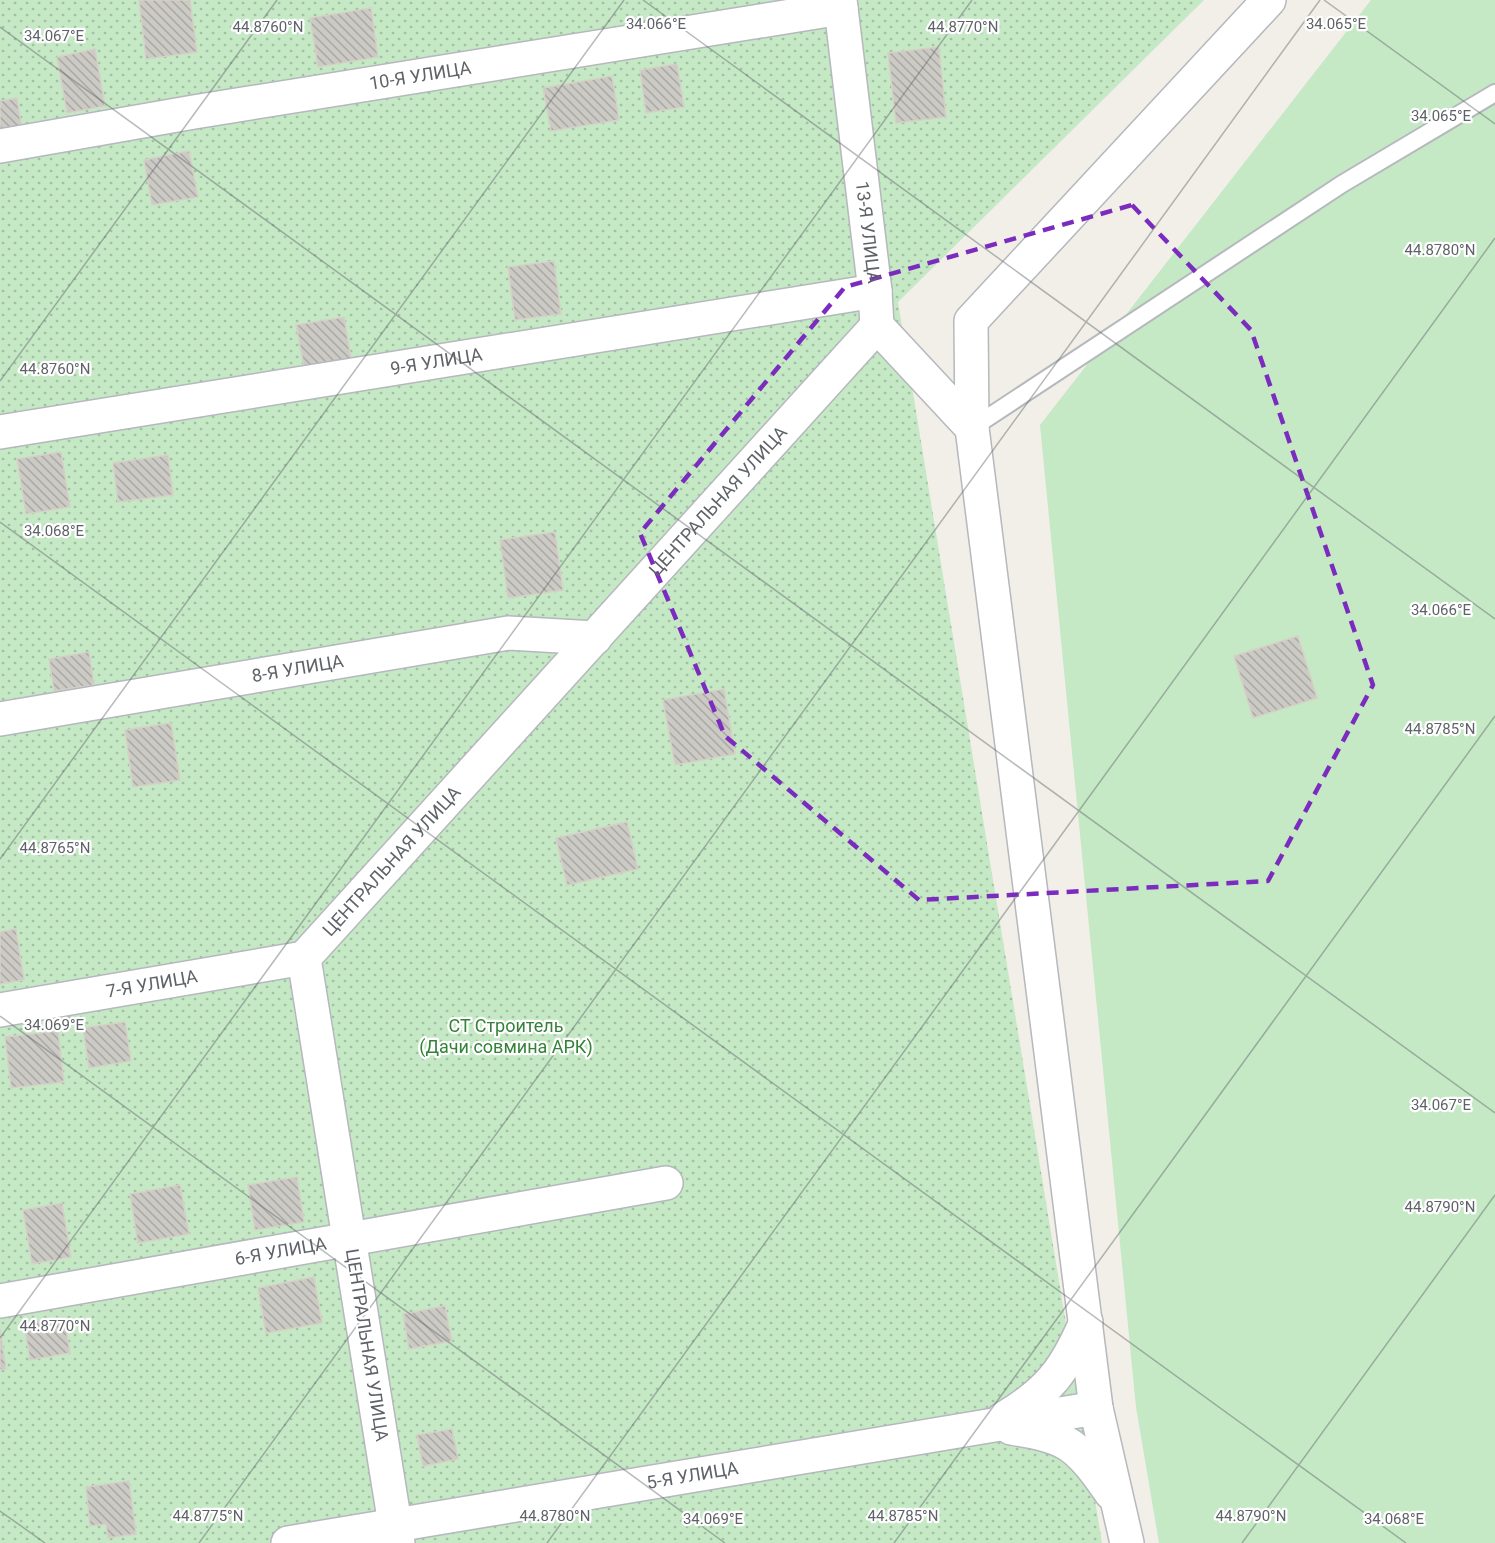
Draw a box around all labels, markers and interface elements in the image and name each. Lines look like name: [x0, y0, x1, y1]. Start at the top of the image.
text: 34.066°E: [626, 15, 687, 33]
text: 34.065°E: [1306, 15, 1367, 33]
text: 44.8760°N: [233, 18, 303, 36]
text: 44.8770°N: [928, 18, 998, 36]
text: 34.067°E: [24, 27, 85, 45]
street label: 10-Я УЛИЦА: [368, 57, 473, 94]
text: 34.065°E: [1411, 107, 1472, 125]
street label: 13-Я УЛИЦА: [852, 180, 885, 285]
text: 44.8780°N: [1405, 241, 1475, 259]
street label: 9-Я УЛИЦА: [389, 343, 484, 379]
text: 44.8760°N: [20, 360, 90, 378]
street label: ЦЕНТРАЛЬНАЯ УЛИЦА: [644, 421, 791, 580]
text: 34.068°E: [24, 522, 85, 540]
text: 34.066°E: [1411, 601, 1472, 619]
street label: 8-Я УЛИЦА: [250, 650, 345, 686]
text: 44.8785°N: [1405, 720, 1475, 738]
street label: ЦЕНТРАЛЬНАЯ УЛИЦА: [318, 781, 465, 940]
text: 44.8765°N: [20, 839, 90, 857]
street label: 7-Я УЛИЦА: [104, 965, 199, 1002]
park label: СТ Строитель (Дачи совмина АРК): [419, 1015, 593, 1058]
text: 34.069°E: [24, 1016, 85, 1034]
text: 34.067°E: [1411, 1096, 1472, 1114]
text: 44.8790°N: [1405, 1198, 1475, 1216]
street label: 6-Я УЛИЦА: [233, 1232, 328, 1269]
street label: ЦЕНТРАЛЬНАЯ УЛИЦА: [342, 1247, 393, 1443]
text: 44.8770°N: [20, 1317, 90, 1335]
street label: 5-Я УЛИЦА: [645, 1457, 740, 1493]
text: 44.8775°N: [173, 1507, 243, 1525]
text: 44.8780°N: [520, 1507, 590, 1525]
text: 44.8785°N: [868, 1507, 938, 1525]
text: 44.8790°N: [1216, 1507, 1286, 1525]
text: 34.069°E: [683, 1510, 744, 1528]
text: 34.068°E: [1364, 1510, 1425, 1528]

